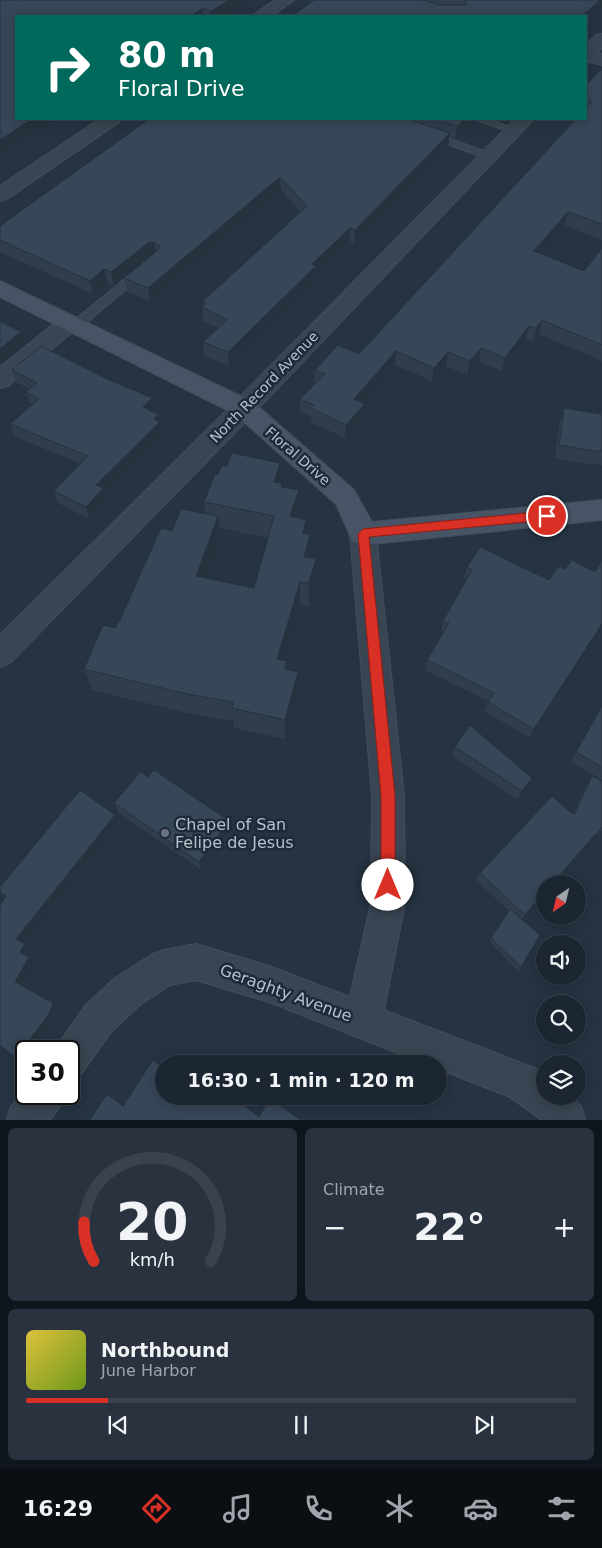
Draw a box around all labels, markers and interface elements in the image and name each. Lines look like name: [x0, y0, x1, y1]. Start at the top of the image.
icon: right: [35, 35, 100, 100]
text: 80 m: [118, 35, 215, 75]
text: Floral Drive: [118, 76, 245, 101]
street label: North Record Avenue: [207, 328, 321, 446]
street label: Floral Drive: [262, 424, 334, 488]
pin: [526, 495, 568, 537]
icon: arrive: [533, 502, 561, 530]
place label: Chapel of San Felipe de Jesus: [175, 815, 294, 852]
marker: Chapel of San Felipe de Jesus: [159, 827, 171, 839]
position arrow: [361, 858, 413, 910]
north arrow: [536, 875, 586, 925]
map controls: [536, 875, 586, 1105]
button: sound: [536, 935, 586, 985]
street label: Geraghty Avenue: [217, 960, 355, 1026]
button: search: [536, 995, 586, 1045]
speed limit sign: 30: [15, 1040, 80, 1105]
button: layers: [536, 1055, 586, 1105]
text: 16:30 · 1 min · 120 m: [187, 1069, 415, 1091]
text: Climate: [323, 1180, 385, 1199]
text: 20: [116, 1192, 189, 1252]
text: 22°: [414, 1205, 485, 1249]
text: −: [323, 1211, 346, 1244]
text: +: [553, 1211, 576, 1244]
text: km/h: [130, 1249, 175, 1270]
text: Northbound: [101, 1339, 229, 1361]
text: June Harbor: [101, 1361, 196, 1380]
icon: previous: [104, 1411, 132, 1439]
icon: pause: [287, 1411, 315, 1439]
icon: next: [470, 1411, 498, 1439]
icon: directions: [139, 1491, 174, 1526]
icon: music: [220, 1491, 255, 1526]
icon: phone: [301, 1491, 336, 1526]
icon: climate: [382, 1491, 417, 1526]
icon: car: [463, 1491, 498, 1526]
icon: filters: [544, 1491, 579, 1526]
text: 16:29: [23, 1496, 93, 1521]

